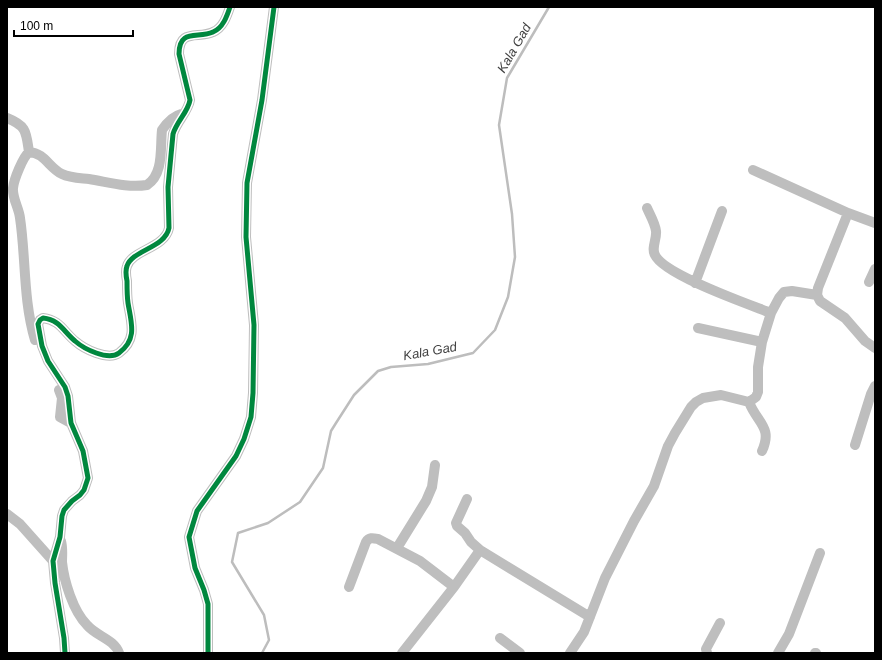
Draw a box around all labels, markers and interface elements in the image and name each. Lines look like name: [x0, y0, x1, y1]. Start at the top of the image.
scale bar: [14, 12, 133, 38]
text: 100 m: [20, 19, 53, 33]
water label: Kala Gad: [494, 20, 534, 75]
water label: Kala Gad: [402, 339, 459, 363]

